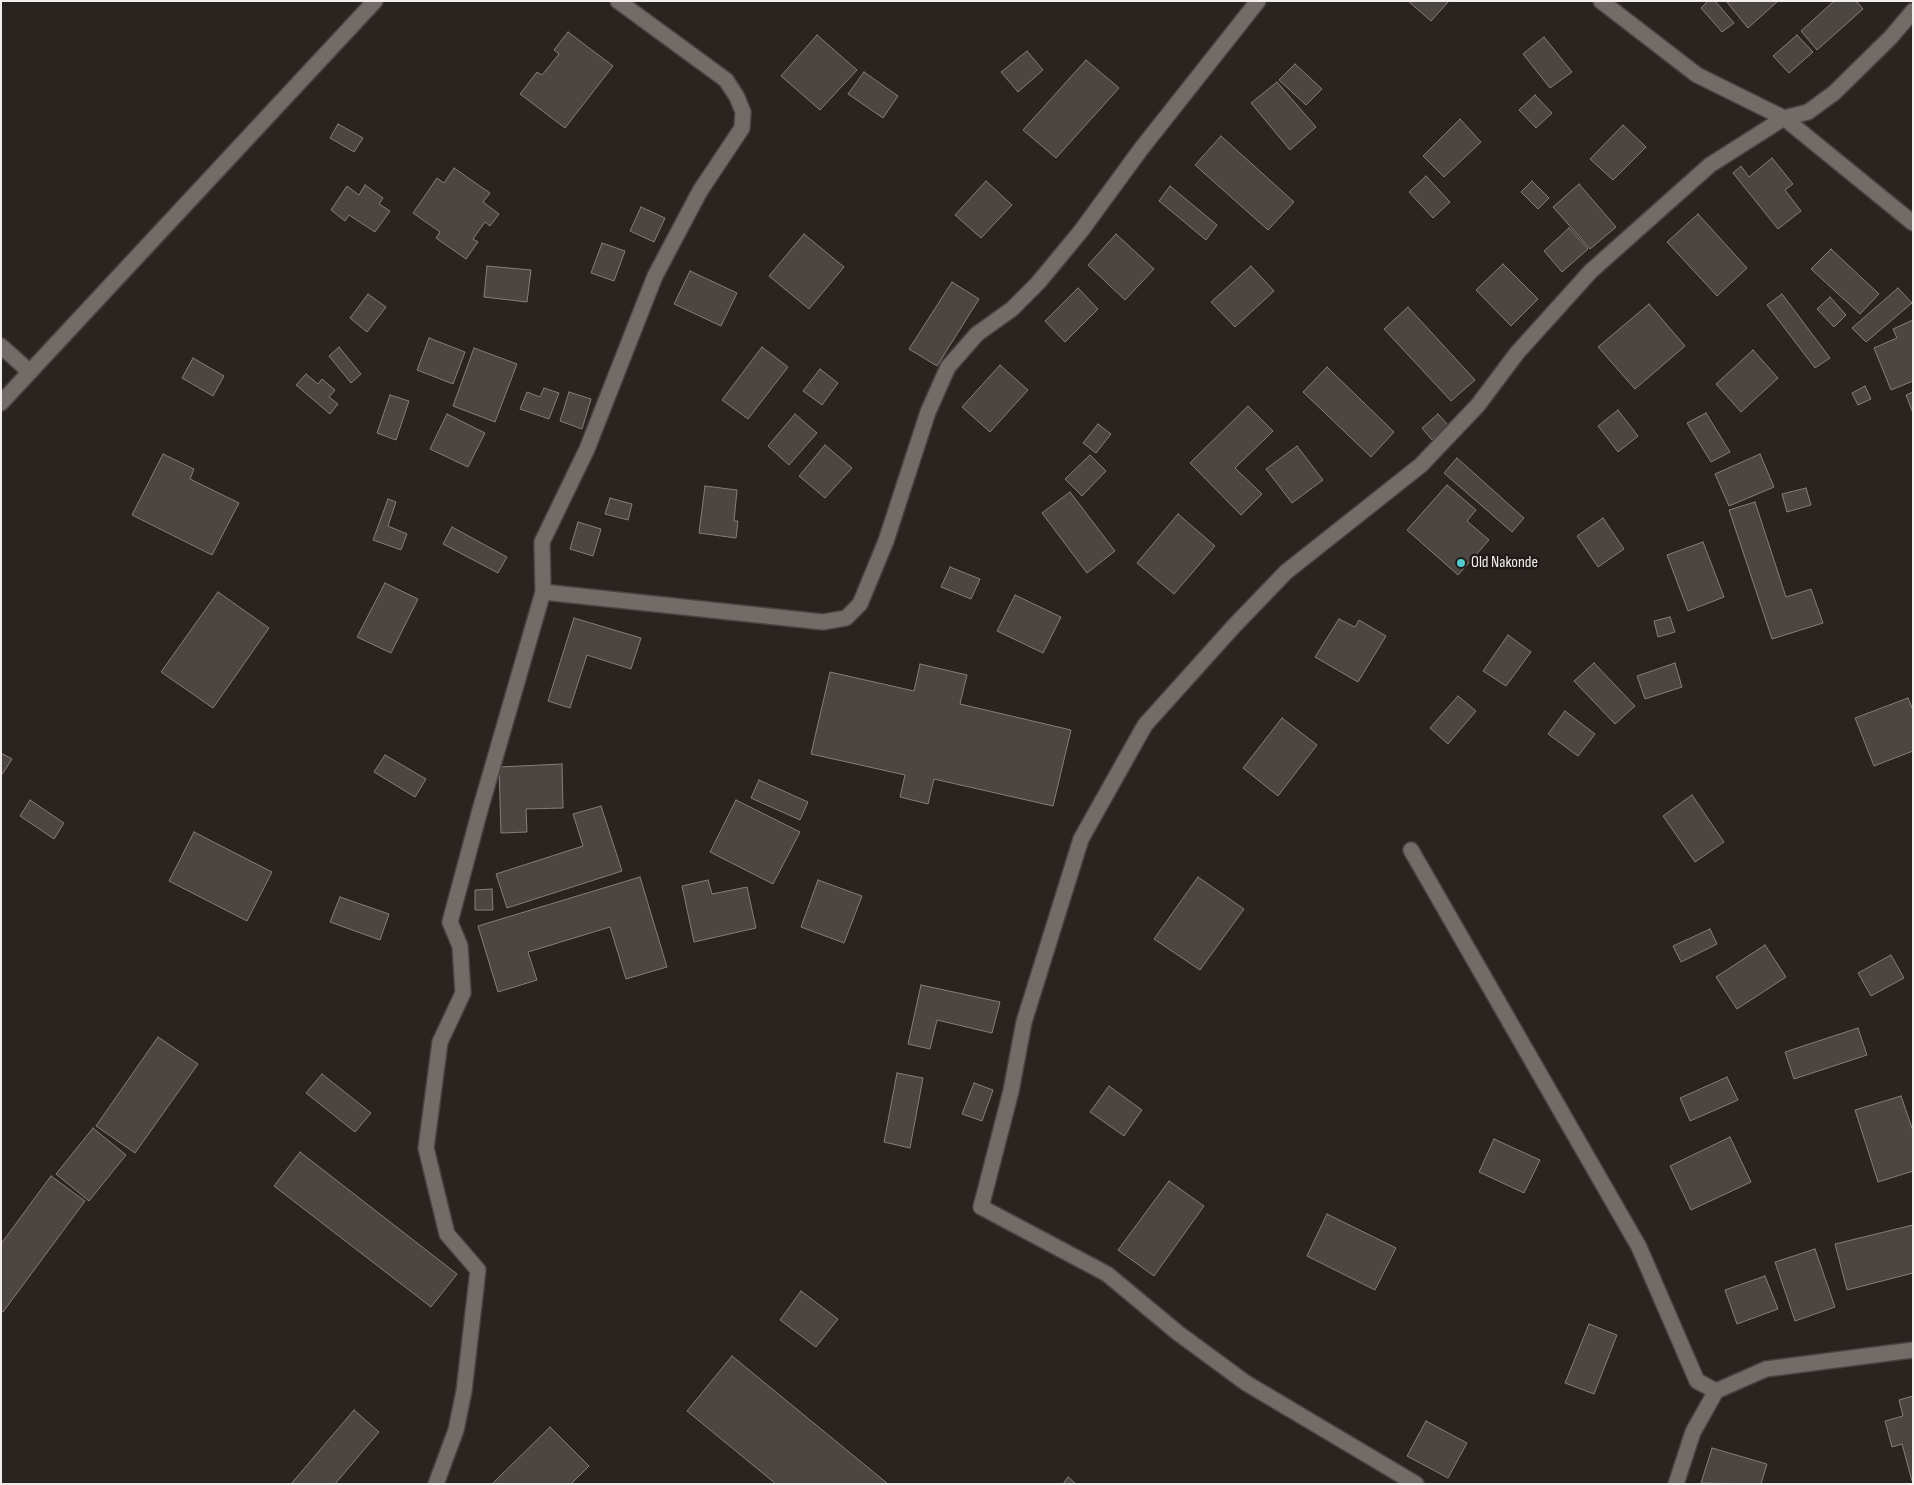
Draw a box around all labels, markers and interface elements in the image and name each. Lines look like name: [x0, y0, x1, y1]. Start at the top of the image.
place label: Old Nakonde: [1471, 553, 1538, 573]
marker: Old Nakonde: [1455, 557, 1467, 569]

